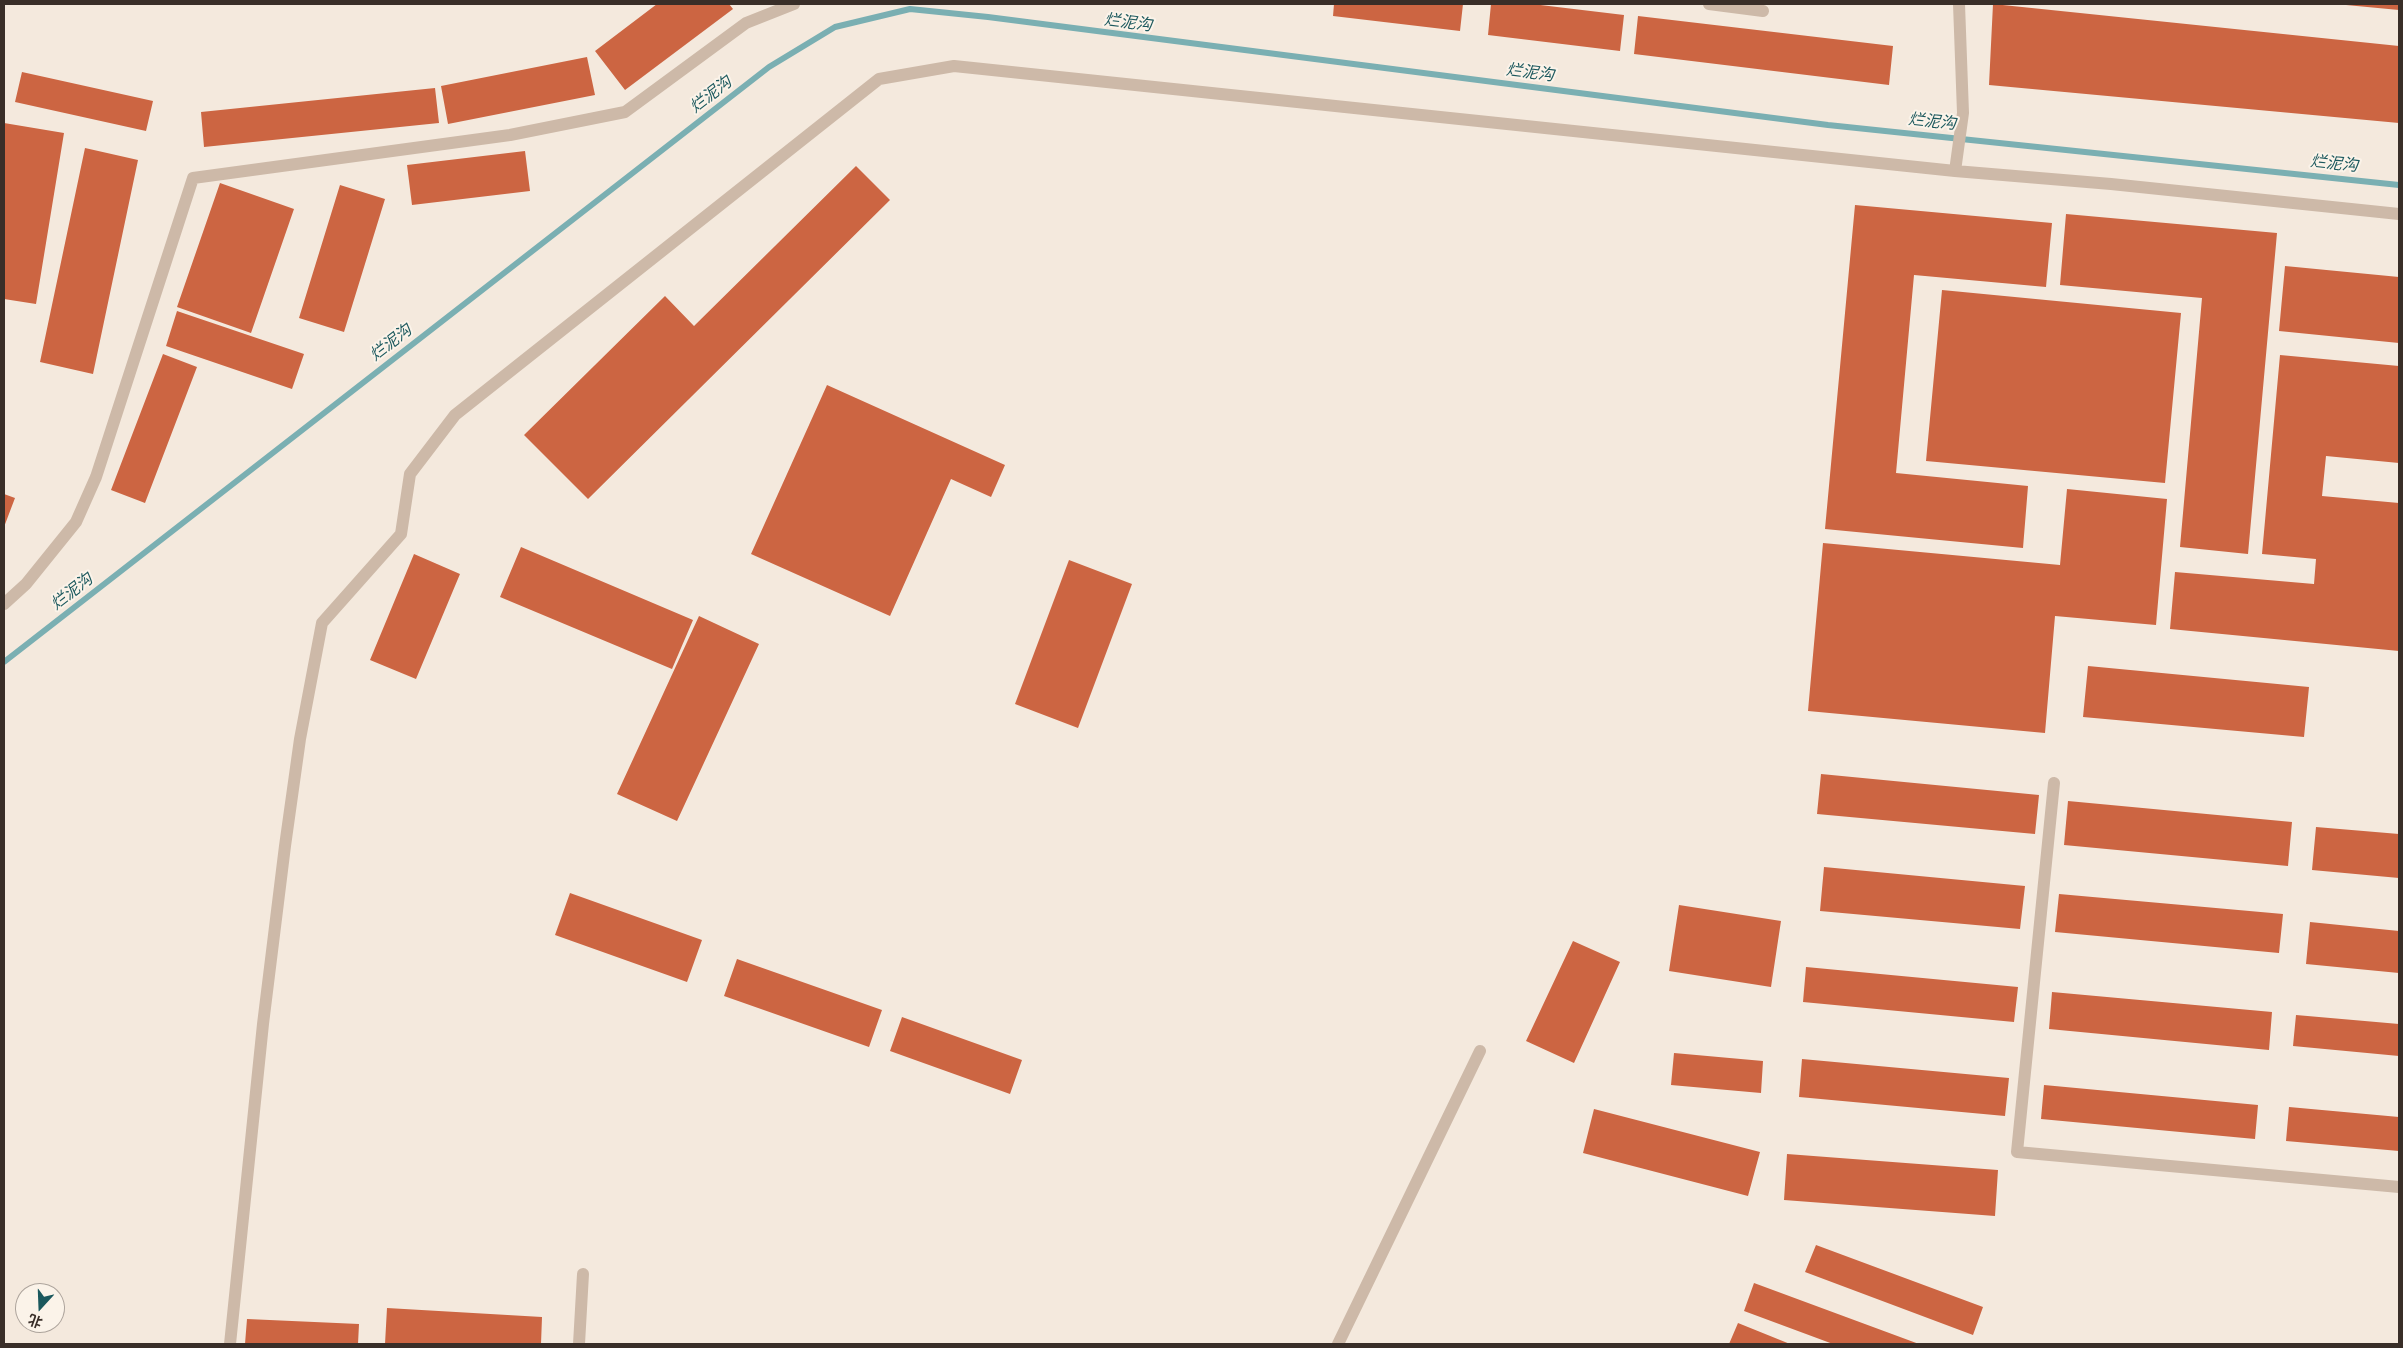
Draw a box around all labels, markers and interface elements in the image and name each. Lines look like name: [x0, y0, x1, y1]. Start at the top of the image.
water label: 烂泥沟: [1103, 11, 1153, 35]
water label: 烂泥沟: [1505, 61, 1555, 85]
water label: 烂泥沟: [686, 73, 736, 117]
water label: 烂泥沟: [1907, 110, 1957, 134]
water label: 烂泥沟: [2309, 152, 2359, 176]
water label: 烂泥沟: [366, 321, 416, 365]
water label: 烂泥沟: [47, 570, 97, 614]
north arrow: [15, 1283, 65, 1333]
text: 北: [25, 1310, 45, 1333]

